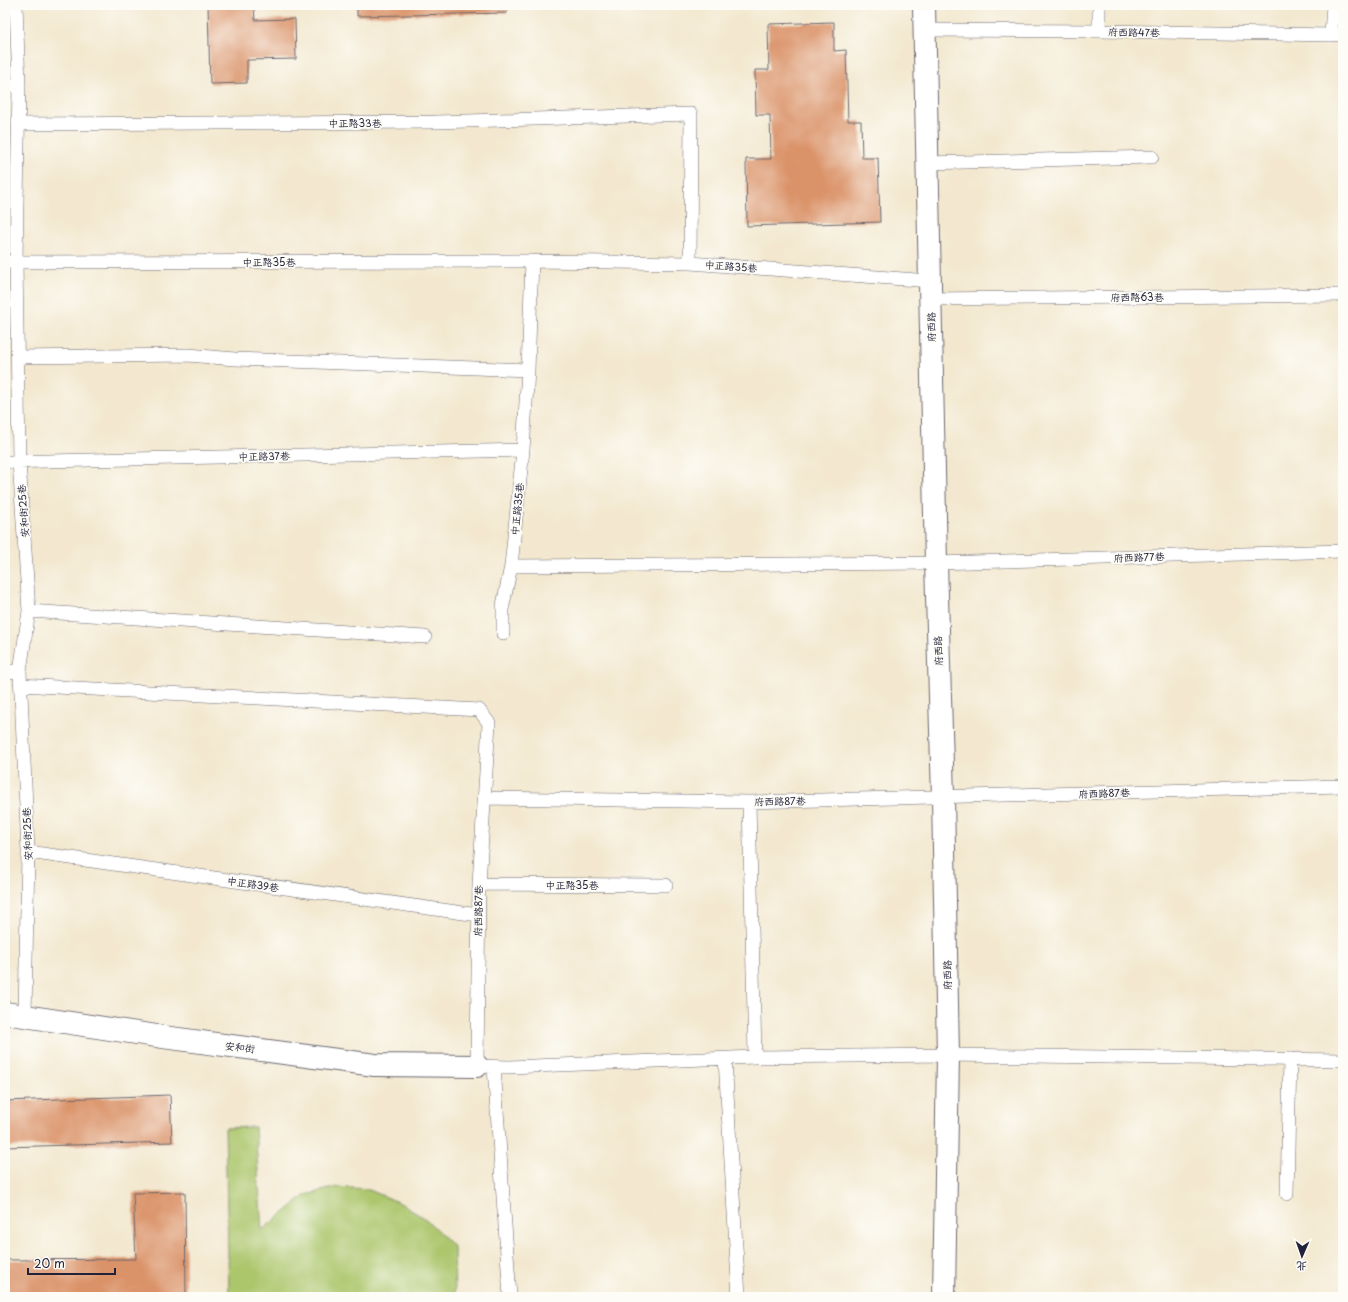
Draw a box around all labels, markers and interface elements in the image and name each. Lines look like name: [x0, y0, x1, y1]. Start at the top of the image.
street label: 府西路47巷: [1108, 24, 1161, 39]
street label: 中正路33巷: [328, 115, 383, 130]
street label: 中正路35巷: [243, 254, 296, 269]
street label: 中正路35巷: [704, 256, 759, 275]
street label: 府西路63巷: [1110, 289, 1165, 304]
street label: 府西路: [923, 312, 938, 342]
street label: 中正路37巷: [238, 448, 291, 463]
street label: 中正路35巷: [506, 481, 527, 536]
street label: 安和街25巷: [13, 483, 32, 538]
street label: 府西路77巷: [1113, 548, 1166, 565]
street label: 府西路: [929, 636, 946, 666]
street label: 府西路87巷: [1078, 784, 1131, 801]
street label: 府西路87巷: [754, 793, 807, 808]
street label: 安和街25巷: [18, 806, 35, 861]
street label: 中正路39巷: [226, 872, 281, 895]
street label: 中正路35巷: [546, 877, 599, 892]
street label: 府西路87巷: [470, 884, 485, 937]
street label: 府西路: [939, 960, 954, 990]
street label: 安和街: [224, 1037, 256, 1056]
north arrow: [1282, 1236, 1322, 1276]
scale bar: [28, 1250, 115, 1276]
text: 20 m: [34, 1254, 65, 1272]
text: 北: [1296, 1258, 1307, 1275]

